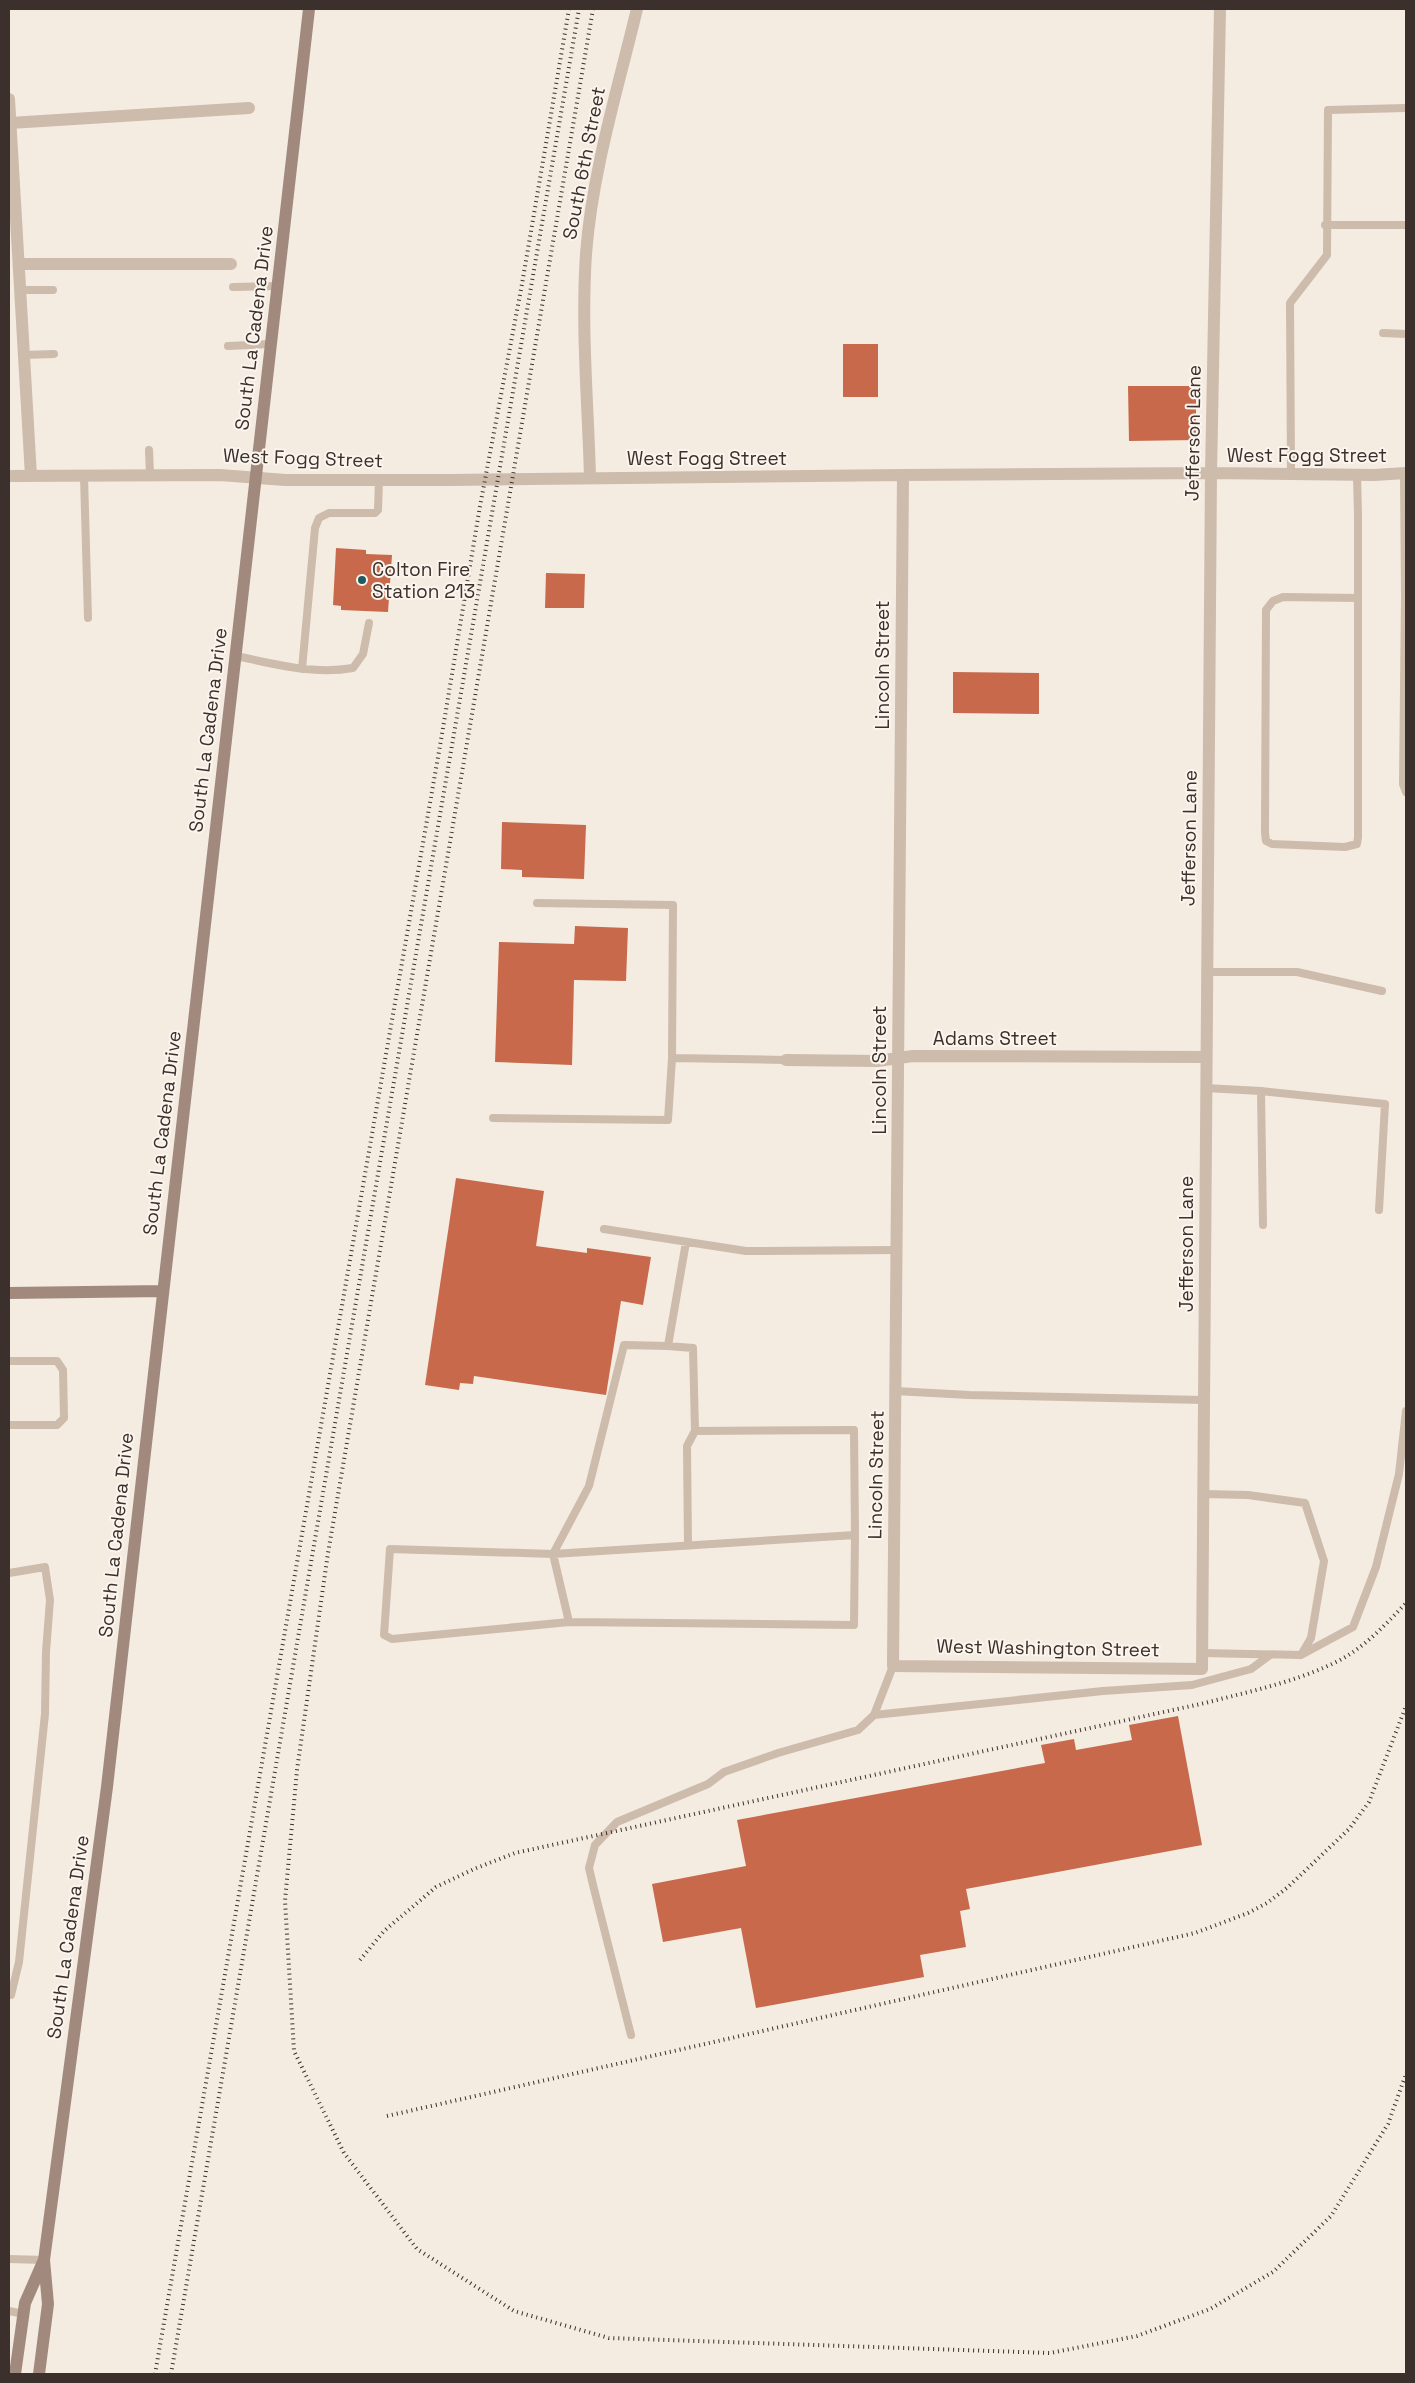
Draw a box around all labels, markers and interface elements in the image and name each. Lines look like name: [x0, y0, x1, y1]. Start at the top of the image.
street label: South 6th Street: [557, 84, 611, 242]
street label: South La Cadena Drive: [229, 224, 279, 432]
street label: Jefferson Lane: [1179, 365, 1207, 501]
street label: West Fogg Street: [222, 443, 384, 473]
street label: West Fogg Street: [1227, 443, 1387, 468]
street label: West Fogg Street: [627, 446, 787, 471]
place label: Colton Fire Station 213: [372, 557, 475, 604]
marker: Colton Fire Station 213: [356, 574, 368, 586]
street label: Lincoln Street: [870, 600, 895, 730]
street label: South La Cadena Drive: [183, 626, 233, 834]
street label: Jefferson Lane: [1175, 770, 1203, 906]
street label: Lincoln Street: [867, 1005, 892, 1135]
street label: Adams Street: [933, 1026, 1057, 1051]
street label: South La Cadena Drive: [137, 1029, 187, 1237]
street label: Jefferson Lane: [1174, 1176, 1199, 1312]
street label: Lincoln Street: [862, 1410, 890, 1540]
street label: South La Cadena Drive: [93, 1431, 139, 1639]
street label: West Washington Street: [936, 1634, 1160, 1662]
street label: South La Cadena Drive: [41, 1833, 95, 2041]

